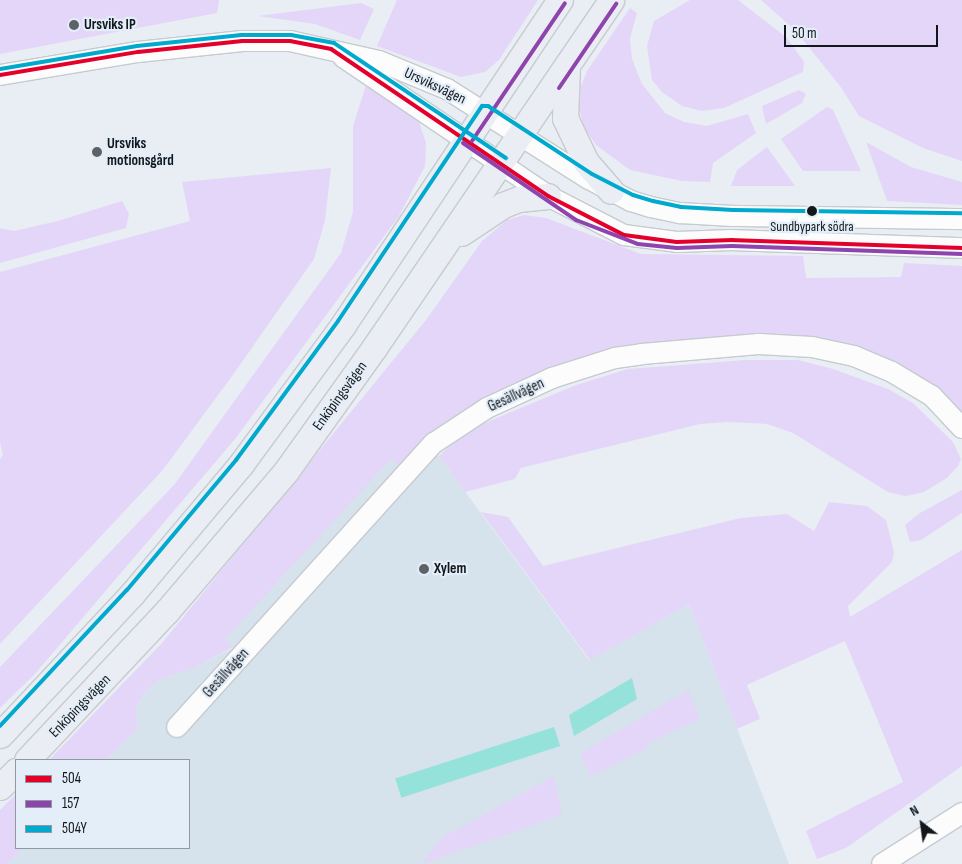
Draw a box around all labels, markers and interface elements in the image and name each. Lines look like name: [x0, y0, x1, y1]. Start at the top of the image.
scale bar: [787, 15, 941, 47]
place label: Ursviks IP: [84, 16, 136, 34]
marker: Ursviks IP: [68, 19, 80, 31]
text: 50 m: [792, 24, 817, 43]
street label: Ursviksvägen: [401, 64, 469, 108]
place label: Ursviks motionsgård: [107, 134, 174, 169]
marker: Ursviks motionsgård: [91, 146, 103, 158]
marker: Sundbypark södra: [807, 206, 817, 216]
place label: Sundbypark södra: [770, 219, 854, 235]
street label: Enköpingsvägen: [309, 358, 371, 434]
street label: Gesällvägen: [485, 374, 547, 416]
place label: Xylem: [434, 560, 466, 578]
marker: Xylem: [418, 563, 430, 575]
street label: Gesällvägen: [199, 645, 253, 701]
street label: Enköpingsvägen: [45, 671, 115, 741]
legend: [15, 759, 190, 849]
text: 504: [62, 769, 81, 788]
text: 157: [62, 794, 79, 813]
north arrow: [897, 799, 947, 849]
text: N: [907, 801, 922, 820]
text: 504Y: [62, 819, 87, 838]

